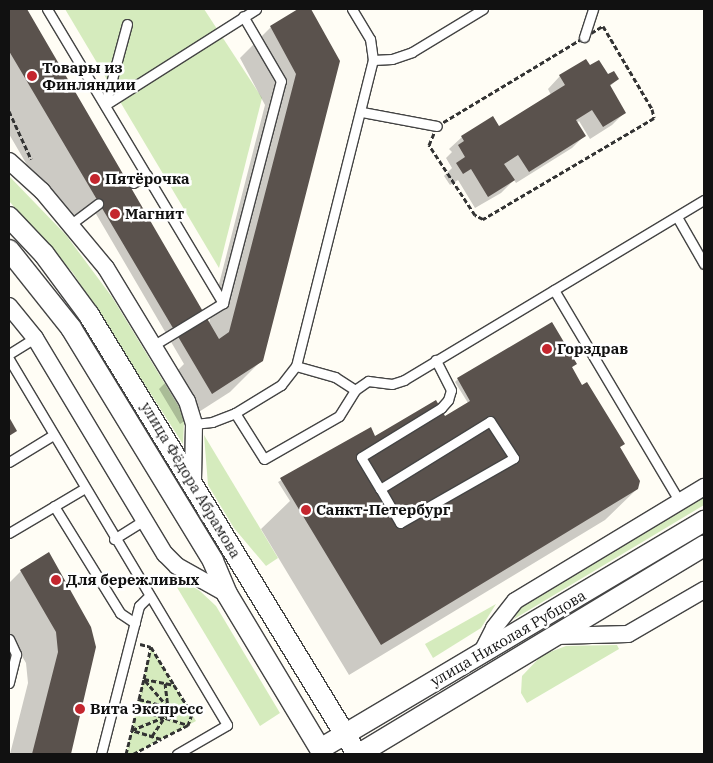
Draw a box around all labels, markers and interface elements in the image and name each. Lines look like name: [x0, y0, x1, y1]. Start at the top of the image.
place label: Товары из Финляндии: [42, 58, 136, 93]
marker: Товары из Финляндии: [26, 70, 38, 82]
place label: Пятёрочка: [105, 170, 189, 188]
marker: Пятёрочка: [89, 173, 101, 185]
place label: Магнит: [125, 205, 184, 223]
marker: Магнит: [109, 208, 121, 220]
place label: Горздрав: [557, 340, 628, 358]
marker: Горздрав: [541, 343, 553, 355]
street label: улица Фёдора Абрамова: [137, 399, 245, 561]
place label: Санкт-Петербург: [316, 501, 451, 519]
marker: Санкт-Петербург: [300, 504, 312, 516]
place label: Для бережливых: [66, 571, 199, 589]
marker: Для бережливых: [50, 574, 62, 586]
street label: улица Николая Рубцова: [427, 586, 589, 690]
place label: Вита Экспресс: [90, 700, 203, 718]
marker: Вита Экспресс: [74, 703, 86, 715]

